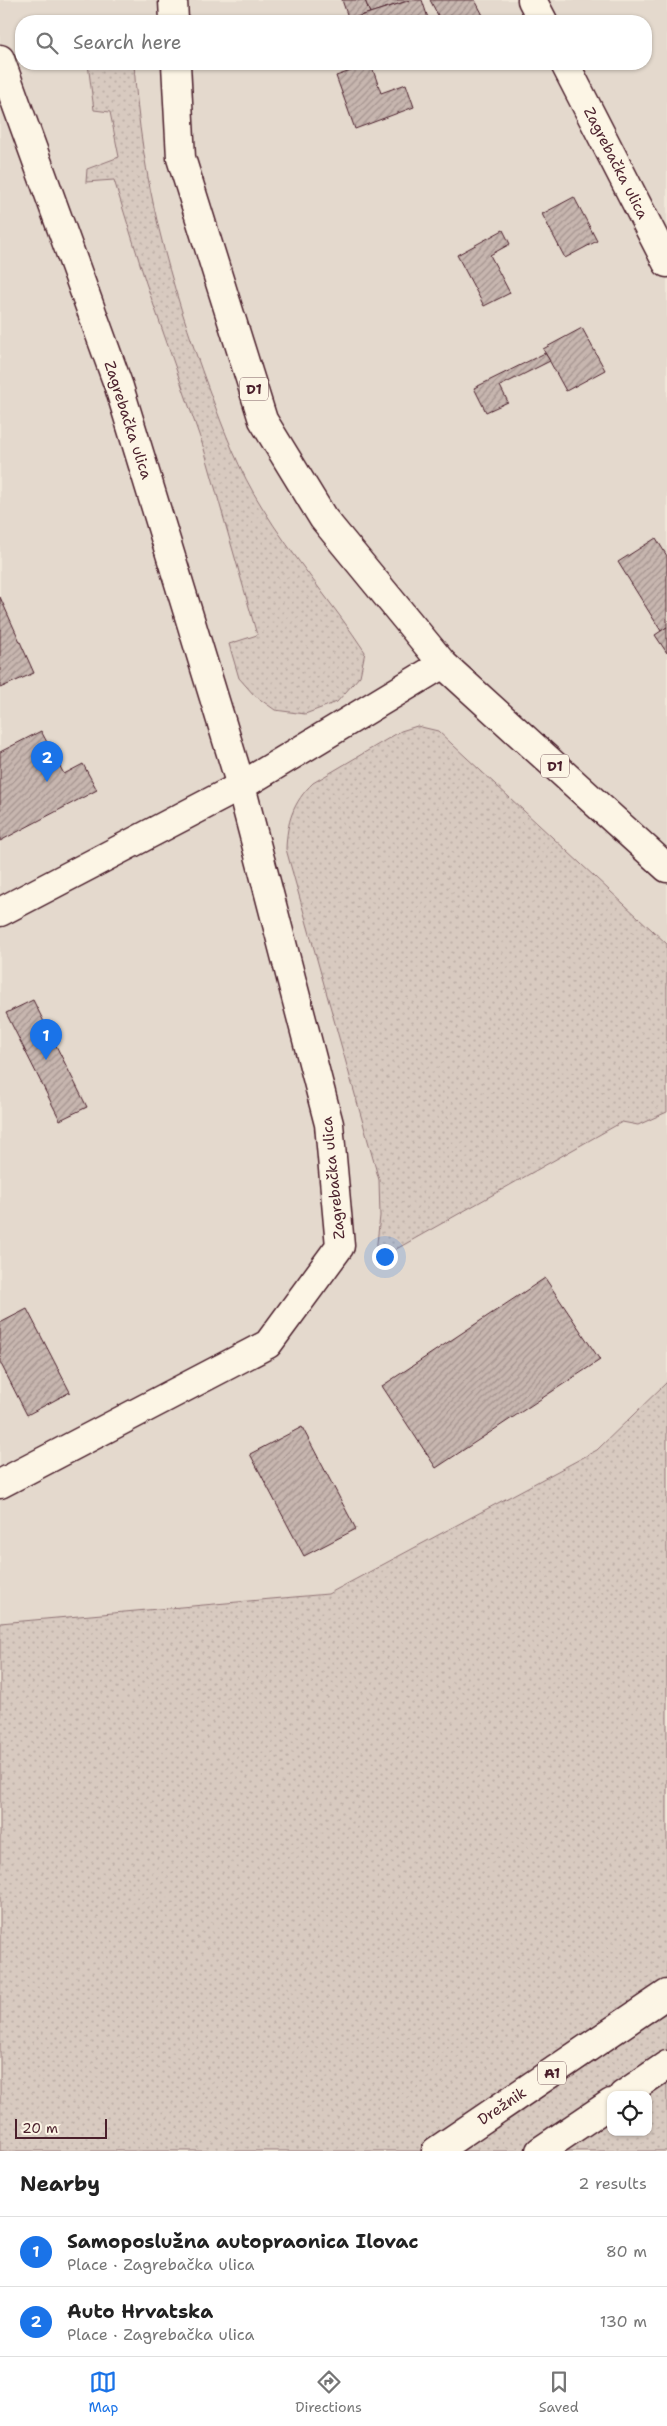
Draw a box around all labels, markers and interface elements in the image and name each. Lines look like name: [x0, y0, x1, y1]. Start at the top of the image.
search box: [15, 15, 652, 70]
icon: search: [33, 29, 61, 57]
text: Search here: [73, 30, 182, 55]
street label: Zagrebačka ulica: [579, 104, 653, 223]
street label: Zagrebačka ulica: [99, 358, 157, 482]
road number: D1: [240, 378, 268, 400]
pin: 2: [31, 741, 63, 782]
road number: D1: [541, 754, 569, 778]
pin: 1: [30, 1019, 62, 1060]
street label: Zagrebačka ulica: [317, 1115, 349, 1240]
your location: [372, 1244, 398, 1270]
road number: A1: [538, 2062, 566, 2084]
street label: Drežnik: [474, 2082, 530, 2130]
map controls: [607, 2091, 652, 2136]
button: locate: [607, 2091, 652, 2136]
scale bar: [15, 2116, 108, 2139]
text: 20 m: [22, 2119, 58, 2137]
text: Nearby: [20, 2170, 100, 2198]
text: 2 results: [578, 2173, 647, 2194]
text: Samoposlužna autopraonica Ilovac: [67, 2229, 419, 2254]
text: 1: [32, 2241, 40, 2262]
text: 80 m: [606, 2241, 647, 2262]
text: Place · Zagrebačka ulica: [67, 2254, 255, 2275]
text: Auto Hrvatska: [67, 2299, 213, 2324]
text: 2: [30, 2311, 42, 2332]
text: 130 m: [600, 2311, 647, 2332]
text: Place · Zagrebačka ulica: [67, 2324, 255, 2345]
tab: Map: [88, 2368, 118, 2416]
tab: Directions: [295, 2368, 362, 2416]
tab: Saved: [539, 2368, 579, 2416]

